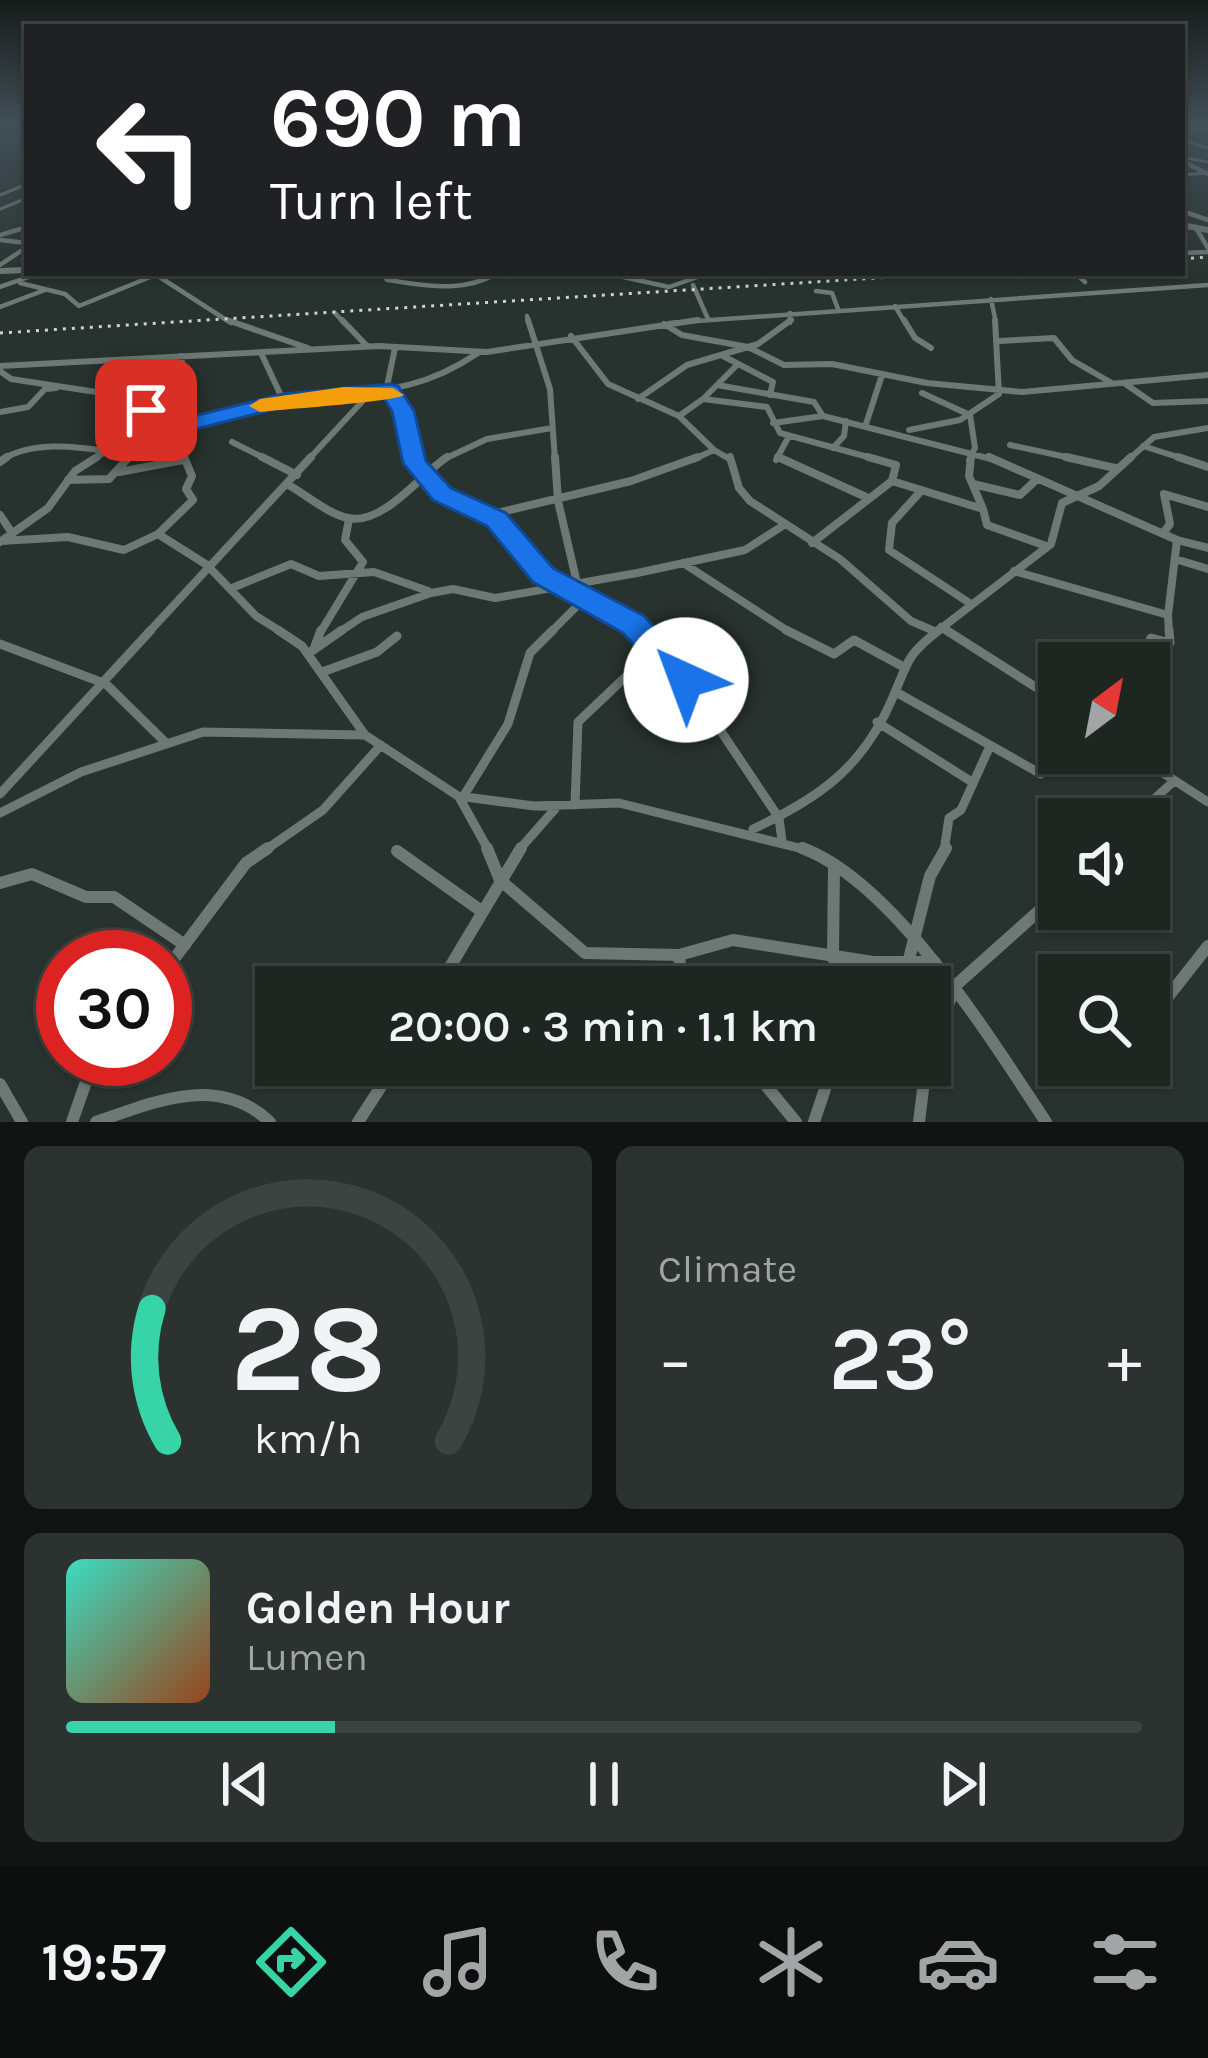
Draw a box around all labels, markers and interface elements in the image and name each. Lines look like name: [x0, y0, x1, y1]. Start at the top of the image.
text: 690 m: [270, 69, 526, 167]
icon: left: [72, 72, 228, 228]
text: Turn left: [270, 169, 473, 233]
pin: [95, 359, 197, 461]
icon: arrive: [113, 377, 179, 443]
position arrow: [623, 617, 749, 743]
north arrow: [1038, 642, 1170, 774]
map controls: [1038, 642, 1170, 1086]
button: sound: [1038, 798, 1170, 930]
speed limit sign: 30: [36, 930, 192, 1086]
button: search: [1038, 954, 1170, 1086]
text: 20:00 · 3 min · 1.1 km: [388, 1000, 818, 1052]
text: Climate: [658, 1246, 797, 1292]
text: 28: [230, 1276, 386, 1421]
text: 23°: [829, 1306, 971, 1412]
text: −: [658, 1321, 693, 1399]
text: +: [1107, 1321, 1142, 1399]
text: km/h: [254, 1413, 362, 1463]
text: Golden Hour: [246, 1582, 510, 1634]
text: Lumen: [246, 1634, 368, 1680]
icon: previous: [212, 1751, 278, 1817]
icon: pause: [571, 1751, 637, 1817]
icon: next: [930, 1751, 996, 1817]
icon: directions: [249, 1920, 333, 2004]
icon: music: [416, 1920, 500, 2004]
icon: phone: [583, 1920, 667, 2004]
icon: climate: [749, 1920, 833, 2004]
icon: car: [916, 1920, 1000, 2004]
icon: filters: [1083, 1920, 1167, 2004]
text: 19:57: [41, 1930, 166, 1994]

